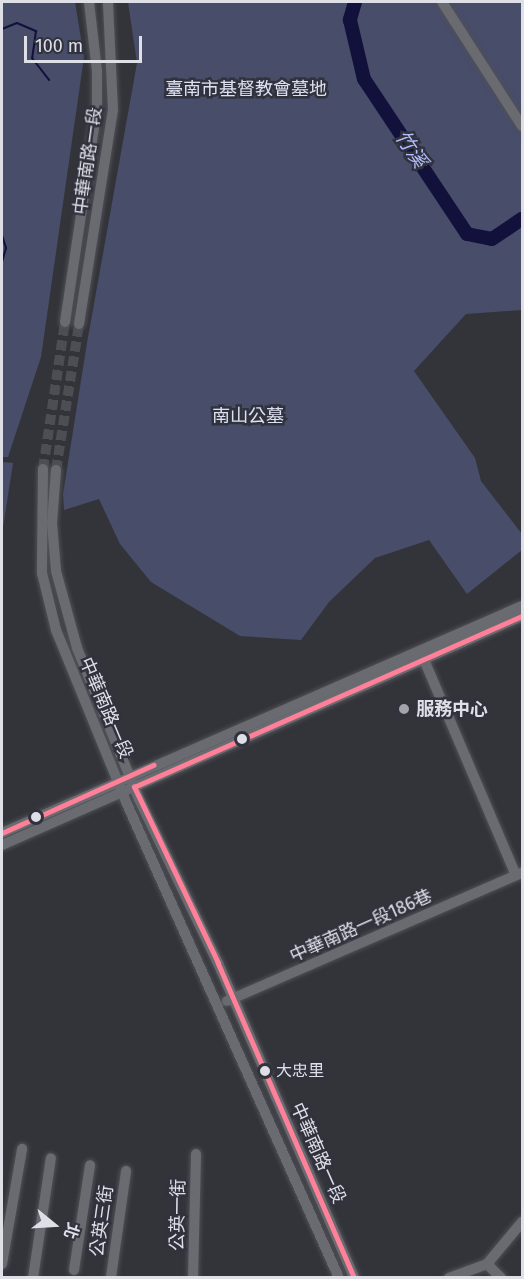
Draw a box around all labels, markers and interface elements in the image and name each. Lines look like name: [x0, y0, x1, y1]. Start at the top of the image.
scale bar: [27, 24, 146, 62]
text: 100 m: [35, 35, 83, 57]
park label: 臺南市基督教會墓地: [165, 78, 327, 100]
street label: 中華南路一段: [70, 106, 106, 216]
water label: 竹溪: [390, 126, 432, 172]
park label: 南山公墓: [212, 405, 284, 427]
street label: 中華南路一段: [75, 654, 137, 762]
place label: 服務中心: [416, 698, 488, 720]
marker: 服務中心: [397, 702, 411, 716]
unlabelled marker: [236, 733, 248, 745]
unlabelled marker: [30, 811, 42, 823]
street label: 中華南路一段186巷: [287, 885, 435, 967]
place label: 大忠里: [276, 1061, 324, 1081]
marker: 大忠里: [259, 1065, 271, 1077]
street label: 中華南路一段: [286, 1099, 350, 1207]
street label: 公英一街: [167, 1179, 189, 1251]
street label: 公英三街: [86, 1184, 118, 1258]
north arrow: [24, 1195, 84, 1255]
text: 北: [60, 1220, 83, 1241]

